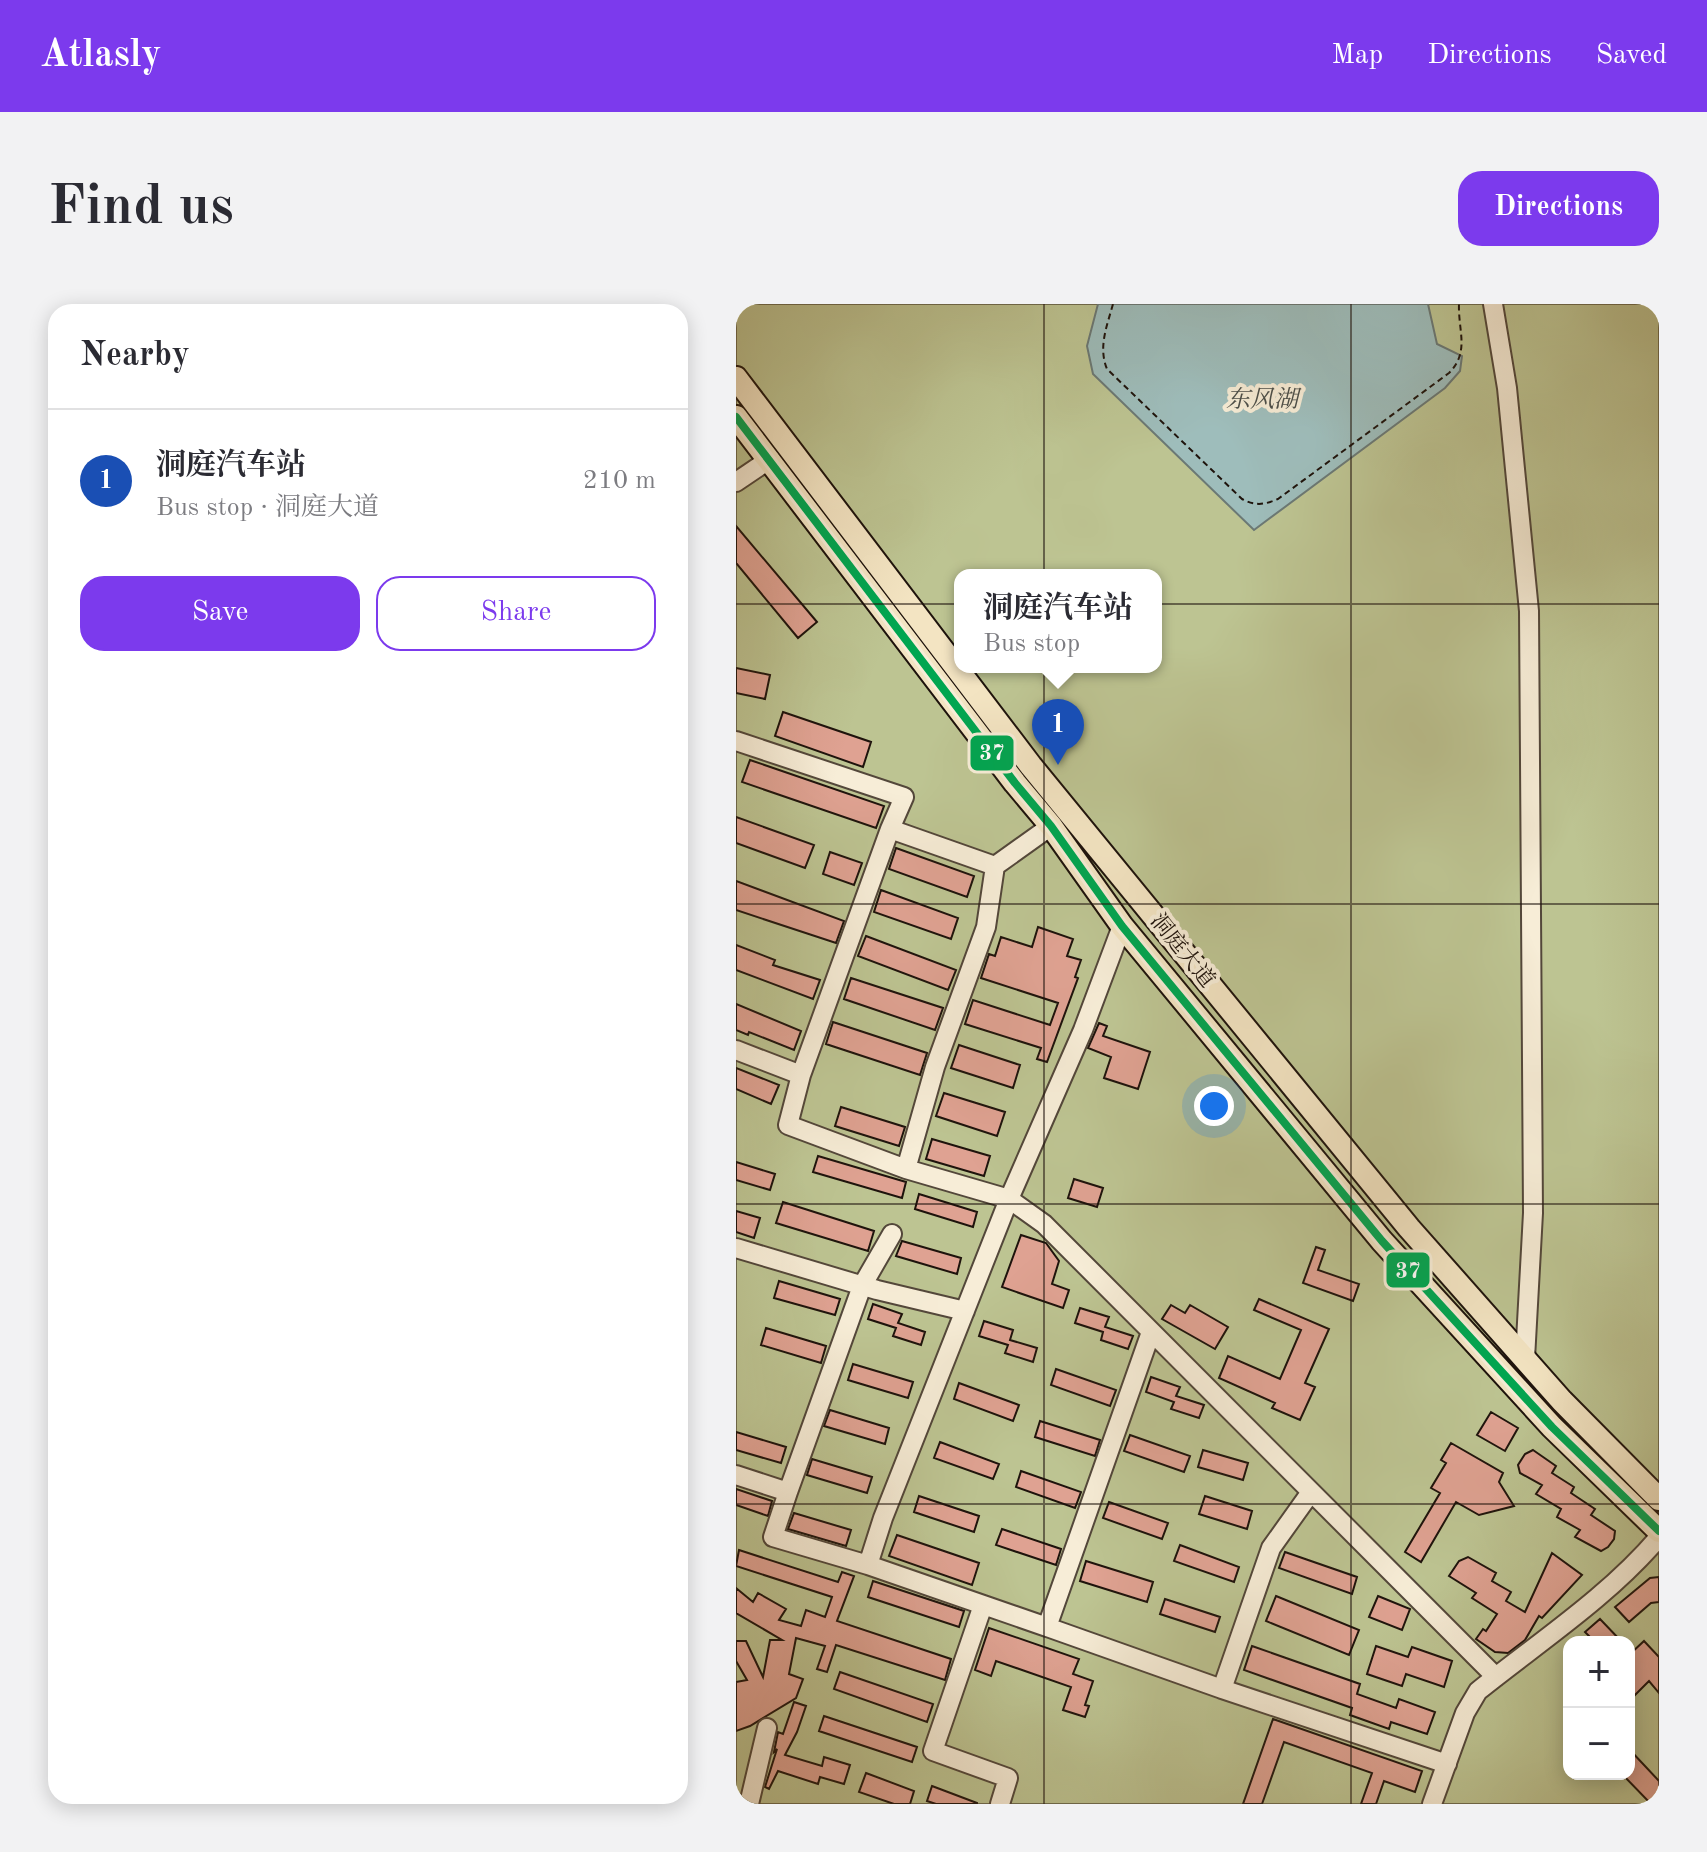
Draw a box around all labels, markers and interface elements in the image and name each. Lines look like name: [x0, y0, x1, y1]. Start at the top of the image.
text: Atlasly: [40, 37, 161, 75]
text: Map: [1331, 42, 1383, 70]
text: Directions: [1427, 42, 1552, 70]
text: Saved: [1596, 42, 1667, 70]
button: Directions: [1458, 171, 1659, 246]
text: Find us: [48, 180, 234, 236]
text: Nearby: [80, 339, 190, 373]
water label: 东风湖: [1226, 386, 1302, 413]
text: 洞庭汽车站: [156, 451, 306, 481]
text: 1: [98, 468, 114, 494]
text: 210 m: [583, 468, 656, 494]
text: Bus stop · 洞庭大道: [156, 495, 379, 521]
popup: [954, 569, 1162, 673]
button: Save: [80, 576, 360, 651]
button: Share: [376, 576, 656, 651]
text: 洞庭汽车站: [983, 594, 1133, 624]
text: Bus stop: [983, 631, 1080, 657]
pin: 1: [1032, 699, 1084, 765]
line badge: 37: [969, 734, 1015, 772]
text: 37: [979, 743, 1005, 765]
street label: 洞庭大道: [1146, 909, 1220, 992]
your location: [1194, 1086, 1234, 1126]
line badge: 37: [1385, 1251, 1431, 1289]
text: 37: [1395, 1261, 1421, 1283]
map controls: [1563, 1636, 1635, 1780]
button: +: [1563, 1636, 1635, 1708]
button: −: [1563, 1708, 1635, 1780]

